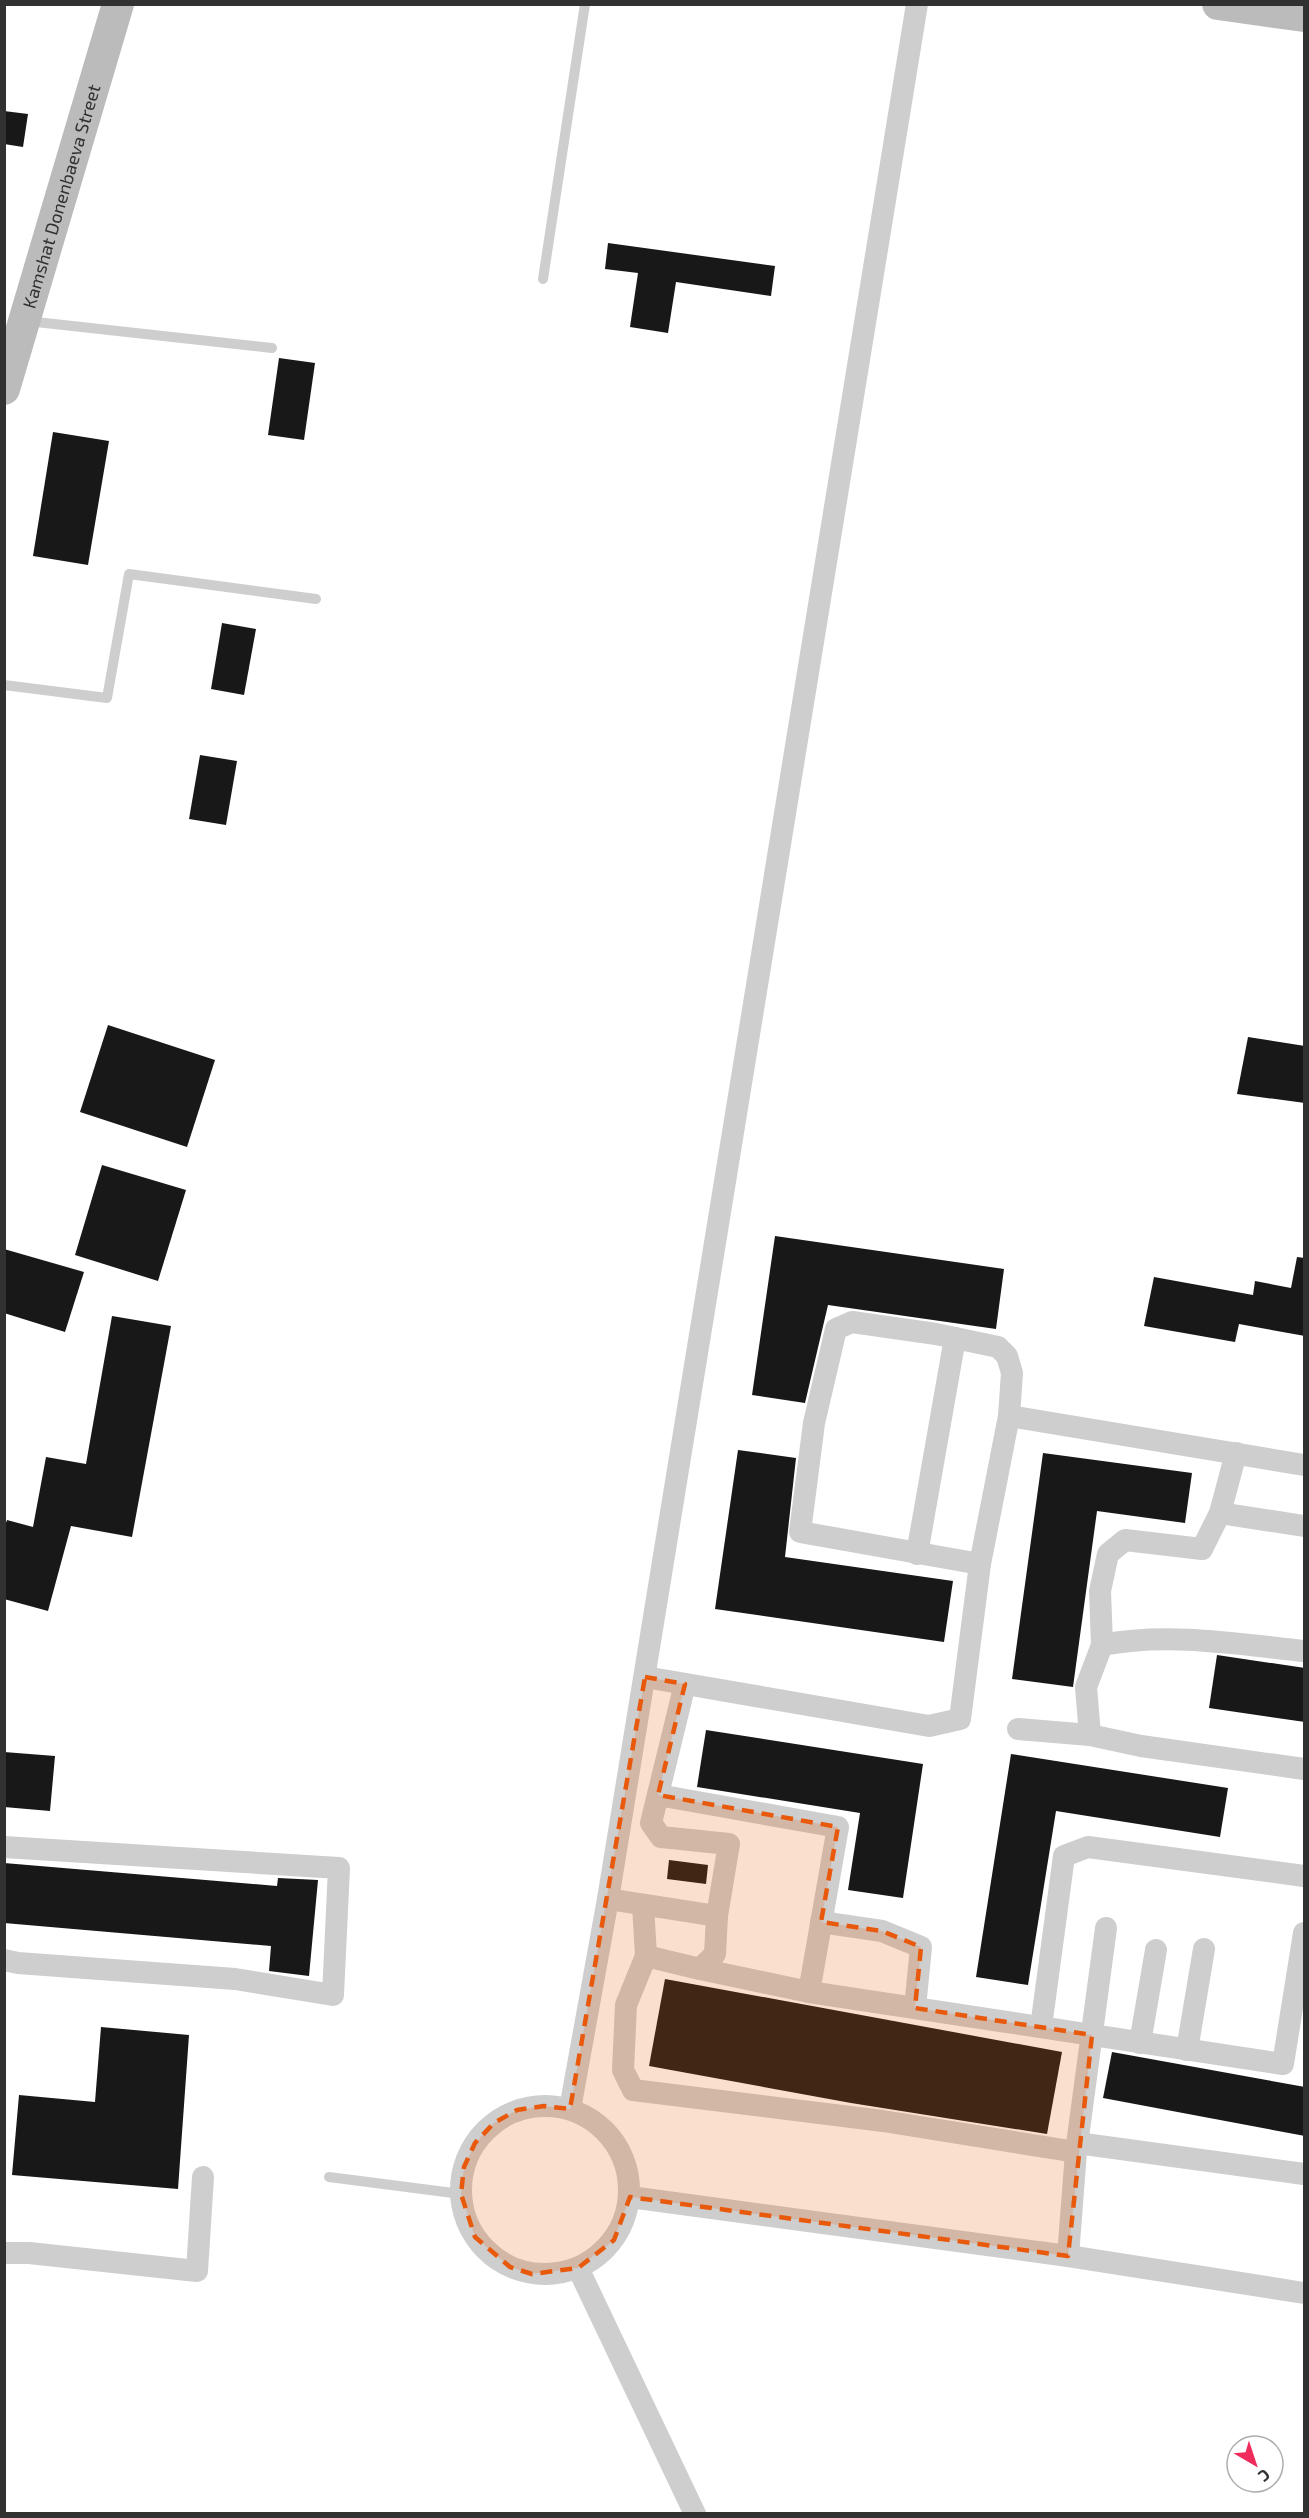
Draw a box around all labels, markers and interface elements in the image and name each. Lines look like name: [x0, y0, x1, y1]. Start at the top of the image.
street label: Kamshat Donenbaeva Street: [17, 81, 105, 311]
north arrow: [1225, 2434, 1285, 2494]
text: С: [1255, 2466, 1274, 2486]

